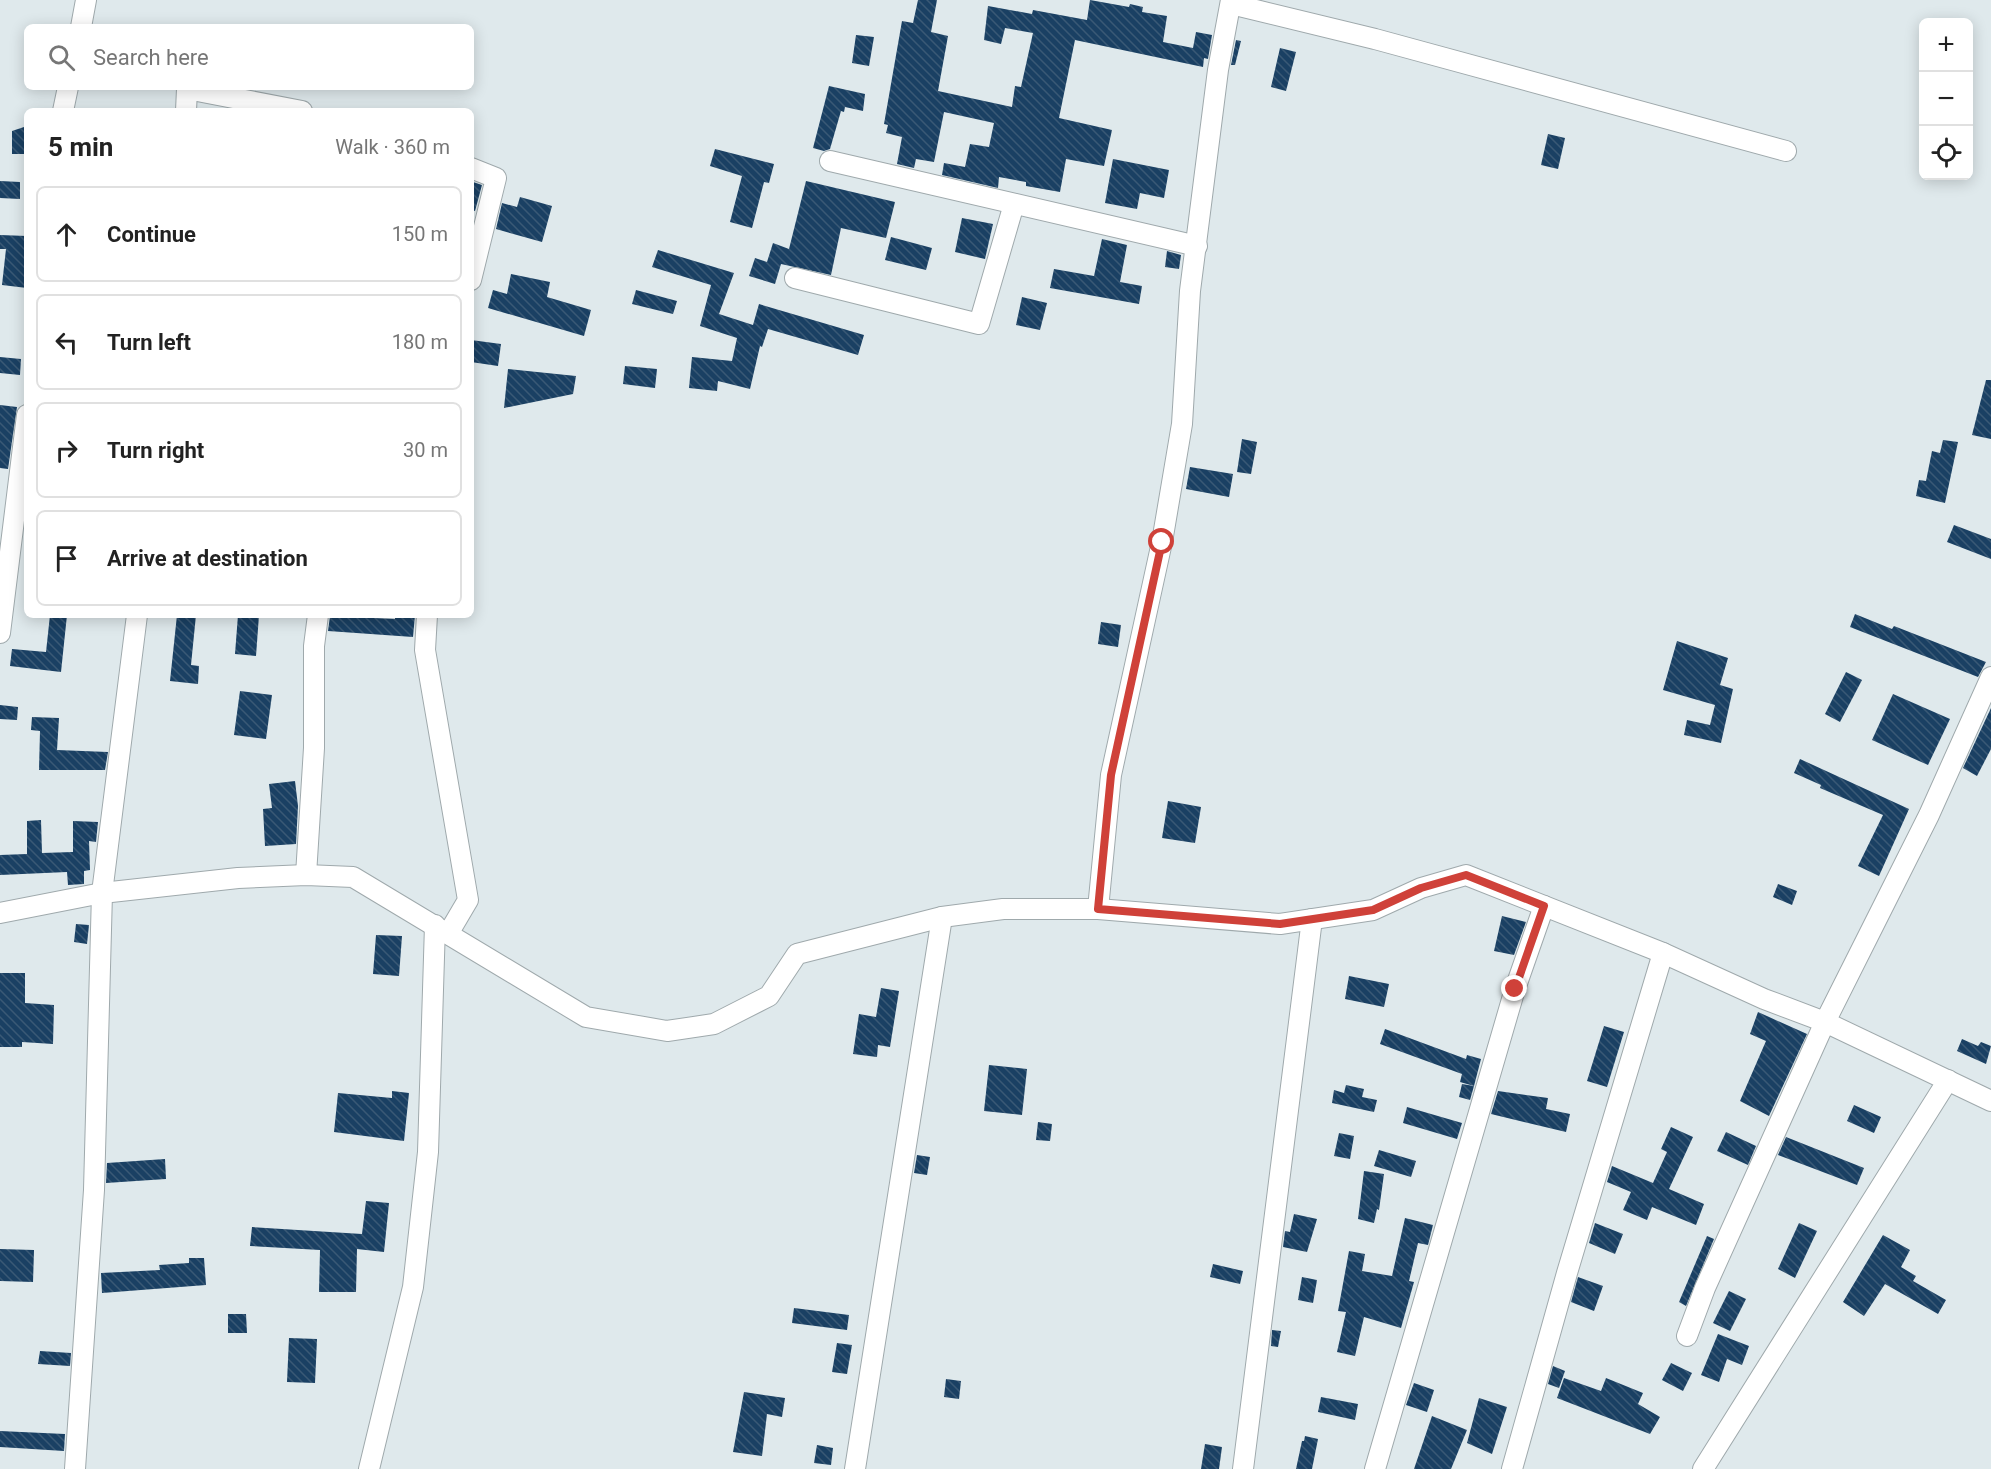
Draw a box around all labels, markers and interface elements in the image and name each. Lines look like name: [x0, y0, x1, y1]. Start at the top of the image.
map controls: [1919, 18, 1973, 180]
button: +: [1919, 18, 1973, 72]
search box: [24, 24, 474, 90]
icon: search: [45, 41, 78, 74]
text: Search here: [93, 45, 209, 70]
button: −: [1919, 72, 1973, 126]
button: locate: [1919, 126, 1973, 180]
text: 5 min: [48, 132, 113, 162]
text: Walk · 360 m: [335, 135, 450, 159]
icon: ahead: [50, 218, 83, 251]
text: Continue: [107, 222, 196, 247]
text: 150 m: [392, 222, 448, 246]
icon: left: [50, 326, 83, 359]
text: Turn left: [107, 330, 191, 355]
text: 180 m: [392, 330, 448, 354]
icon: right: [50, 434, 83, 467]
text: Turn right: [107, 438, 204, 463]
text: 30 m: [403, 438, 448, 462]
route start: [1148, 528, 1174, 554]
icon: arrive: [50, 542, 83, 575]
text: Arrive at destination: [107, 546, 308, 571]
route end: [1501, 975, 1527, 1001]

